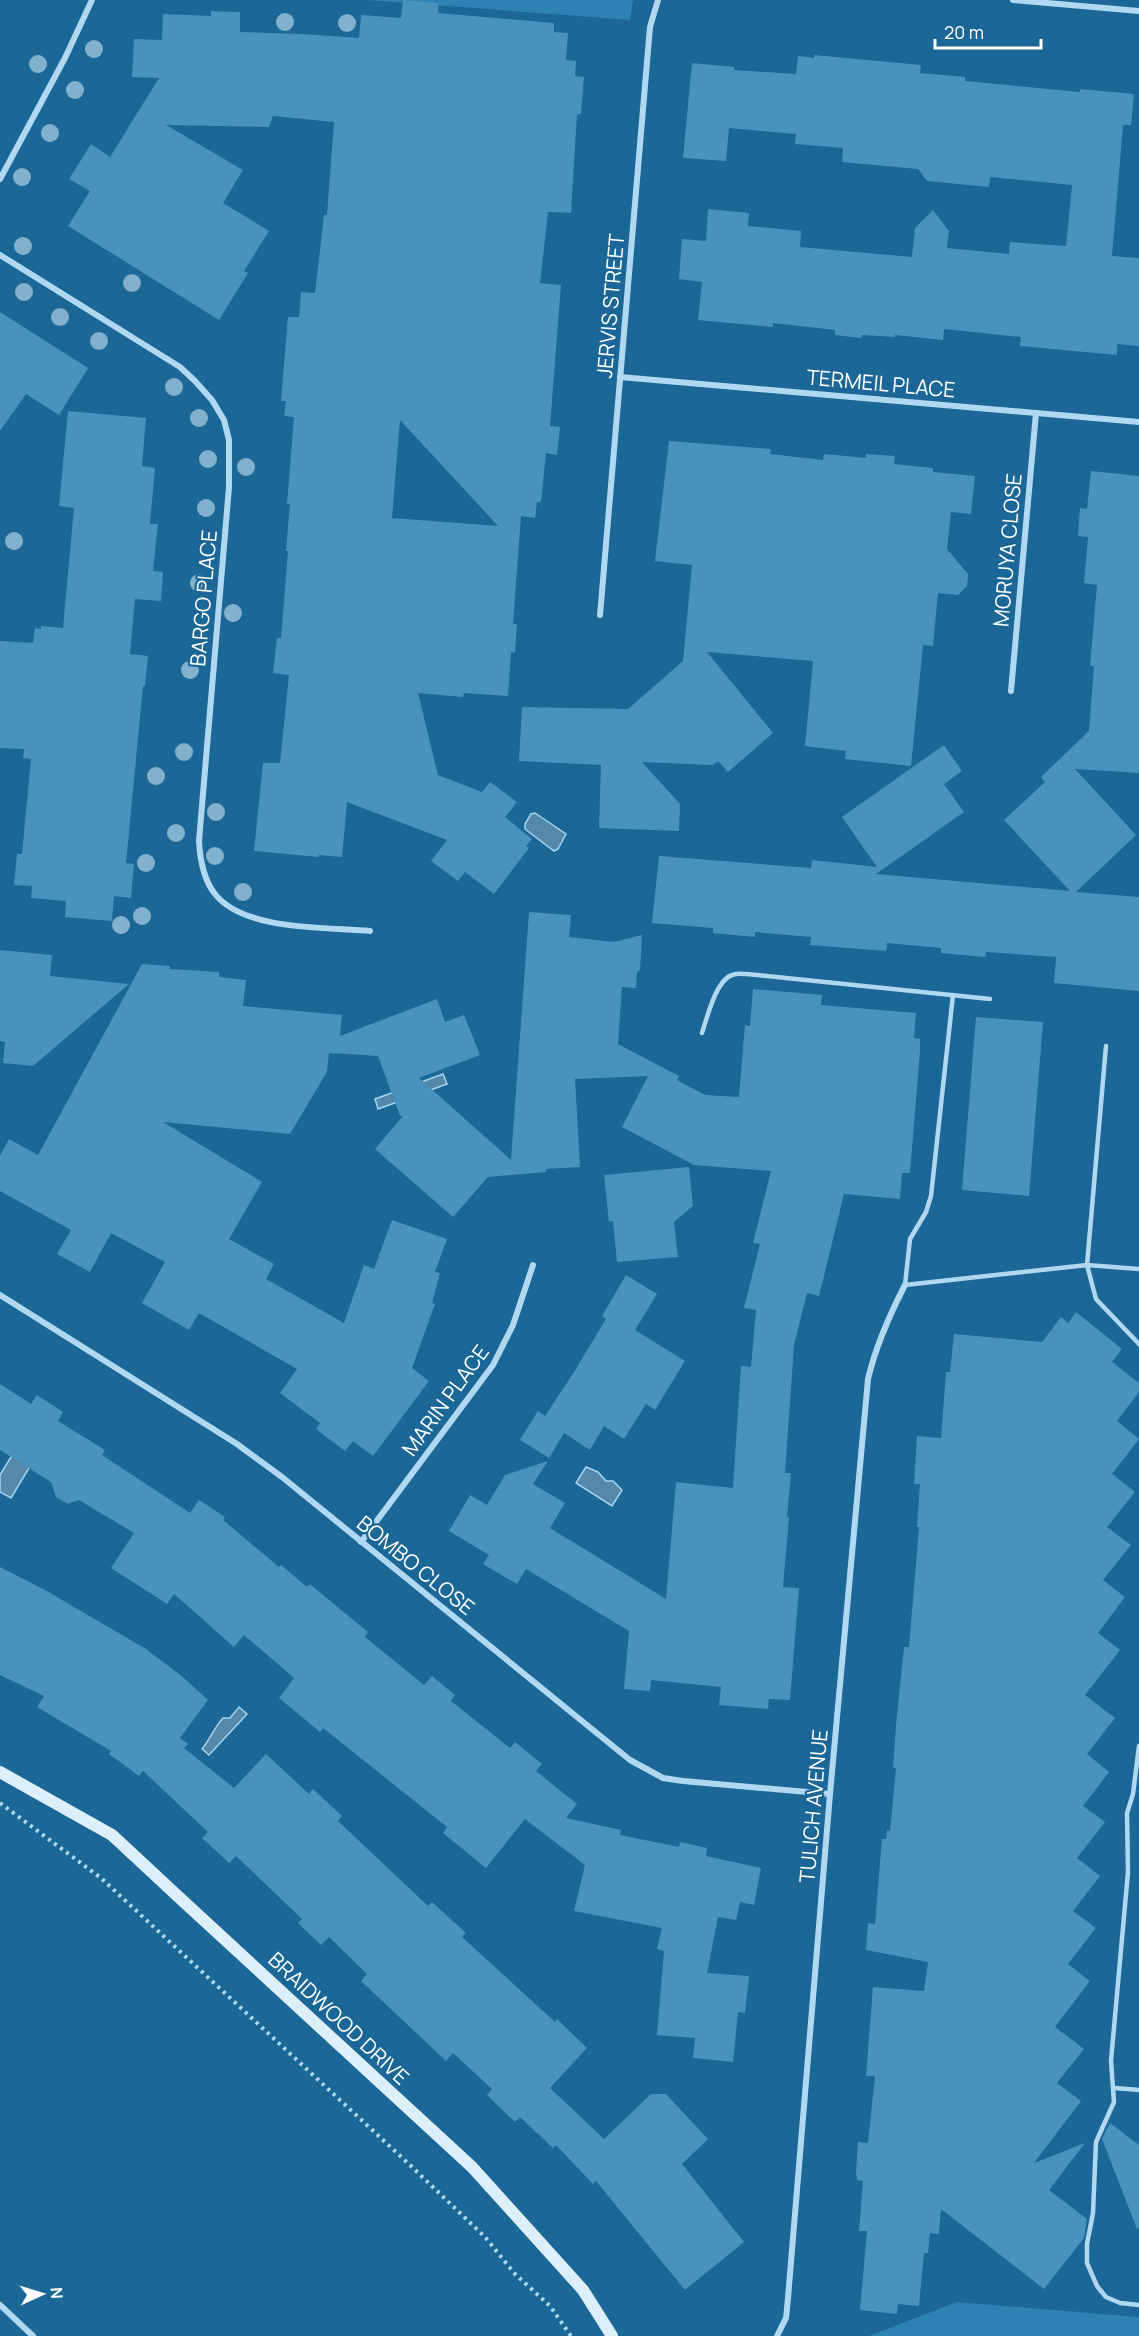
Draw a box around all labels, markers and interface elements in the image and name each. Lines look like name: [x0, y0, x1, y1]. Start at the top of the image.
scale bar: [935, 12, 1042, 50]
text: 20 m: [944, 20, 984, 44]
street label: JERVIS STREET: [590, 232, 630, 379]
street label: TERMEIL PLACE: [805, 363, 957, 403]
street label: MORUYA CLOSE: [986, 472, 1028, 628]
street label: BARGO PLACE: [183, 529, 223, 667]
street label: MARIN PLACE: [395, 1339, 495, 1461]
street label: BOMBO CLOSE: [351, 1509, 481, 1621]
street label: TULICH AVENUE: [792, 1728, 834, 1884]
street label: BRAIDWOOD DRIVE: [263, 1945, 415, 2091]
north arrow: [12, 2264, 72, 2324]
text: N: [46, 2286, 68, 2299]

